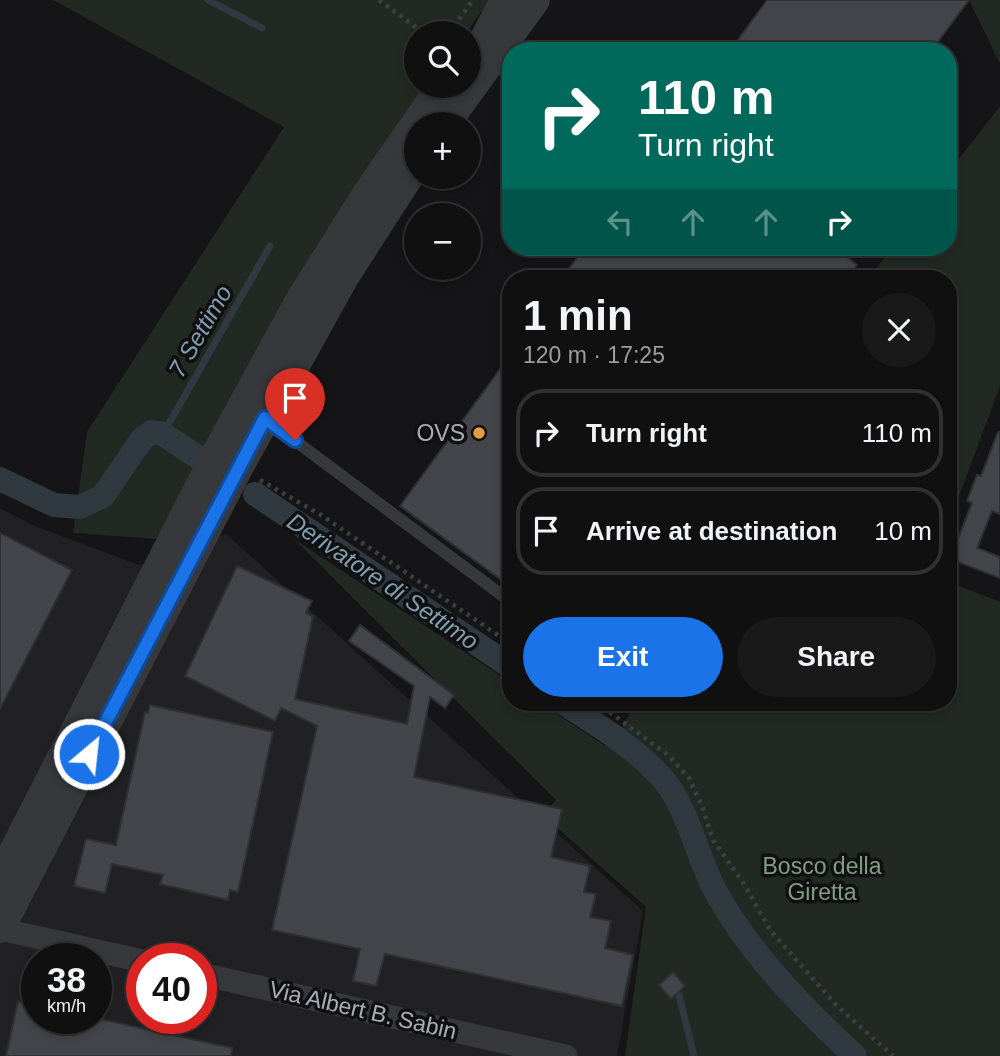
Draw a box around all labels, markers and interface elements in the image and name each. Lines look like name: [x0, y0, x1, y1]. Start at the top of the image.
map controls: [404, 21, 481, 280]
button: search: [404, 21, 481, 98]
icon: right: [523, 70, 614, 161]
text: 110 m: [638, 70, 774, 124]
button: +: [404, 112, 481, 189]
text: Turn right: [638, 127, 774, 163]
button: −: [404, 203, 481, 280]
icon: left: [601, 203, 639, 241]
icon: ahead: [674, 203, 712, 241]
icon: ahead: [747, 203, 785, 241]
icon: right: [820, 203, 858, 241]
water label: 7 Settimo: [163, 280, 237, 382]
text: 1 min: [523, 292, 633, 339]
button: close: [862, 293, 936, 367]
text: 120 m · 17:25: [523, 342, 665, 368]
pin: [265, 368, 325, 440]
icon: arrive: [276, 379, 314, 417]
icon: right: [527, 414, 565, 452]
text: Turn right: [586, 418, 707, 448]
text: 110 m: [862, 418, 932, 448]
place label: OVS: [416, 420, 465, 446]
marker: OVS: [471, 425, 487, 441]
water label: Derivatore di Settimo: [283, 507, 483, 655]
icon: arrive: [527, 512, 565, 550]
text: Arrive at destination: [586, 516, 837, 546]
text: 10 m: [874, 516, 932, 546]
button: Exit: [523, 617, 723, 697]
button: Share: [737, 617, 936, 697]
position arrow: [52, 717, 126, 791]
park label: Bosco della Giretta: [763, 853, 882, 905]
speed limit sign: 40: [126, 943, 217, 1034]
text: 38: [47, 960, 86, 999]
street label: Via Albert B. Sabin: [267, 976, 459, 1044]
text: km/h: [47, 996, 86, 1016]

